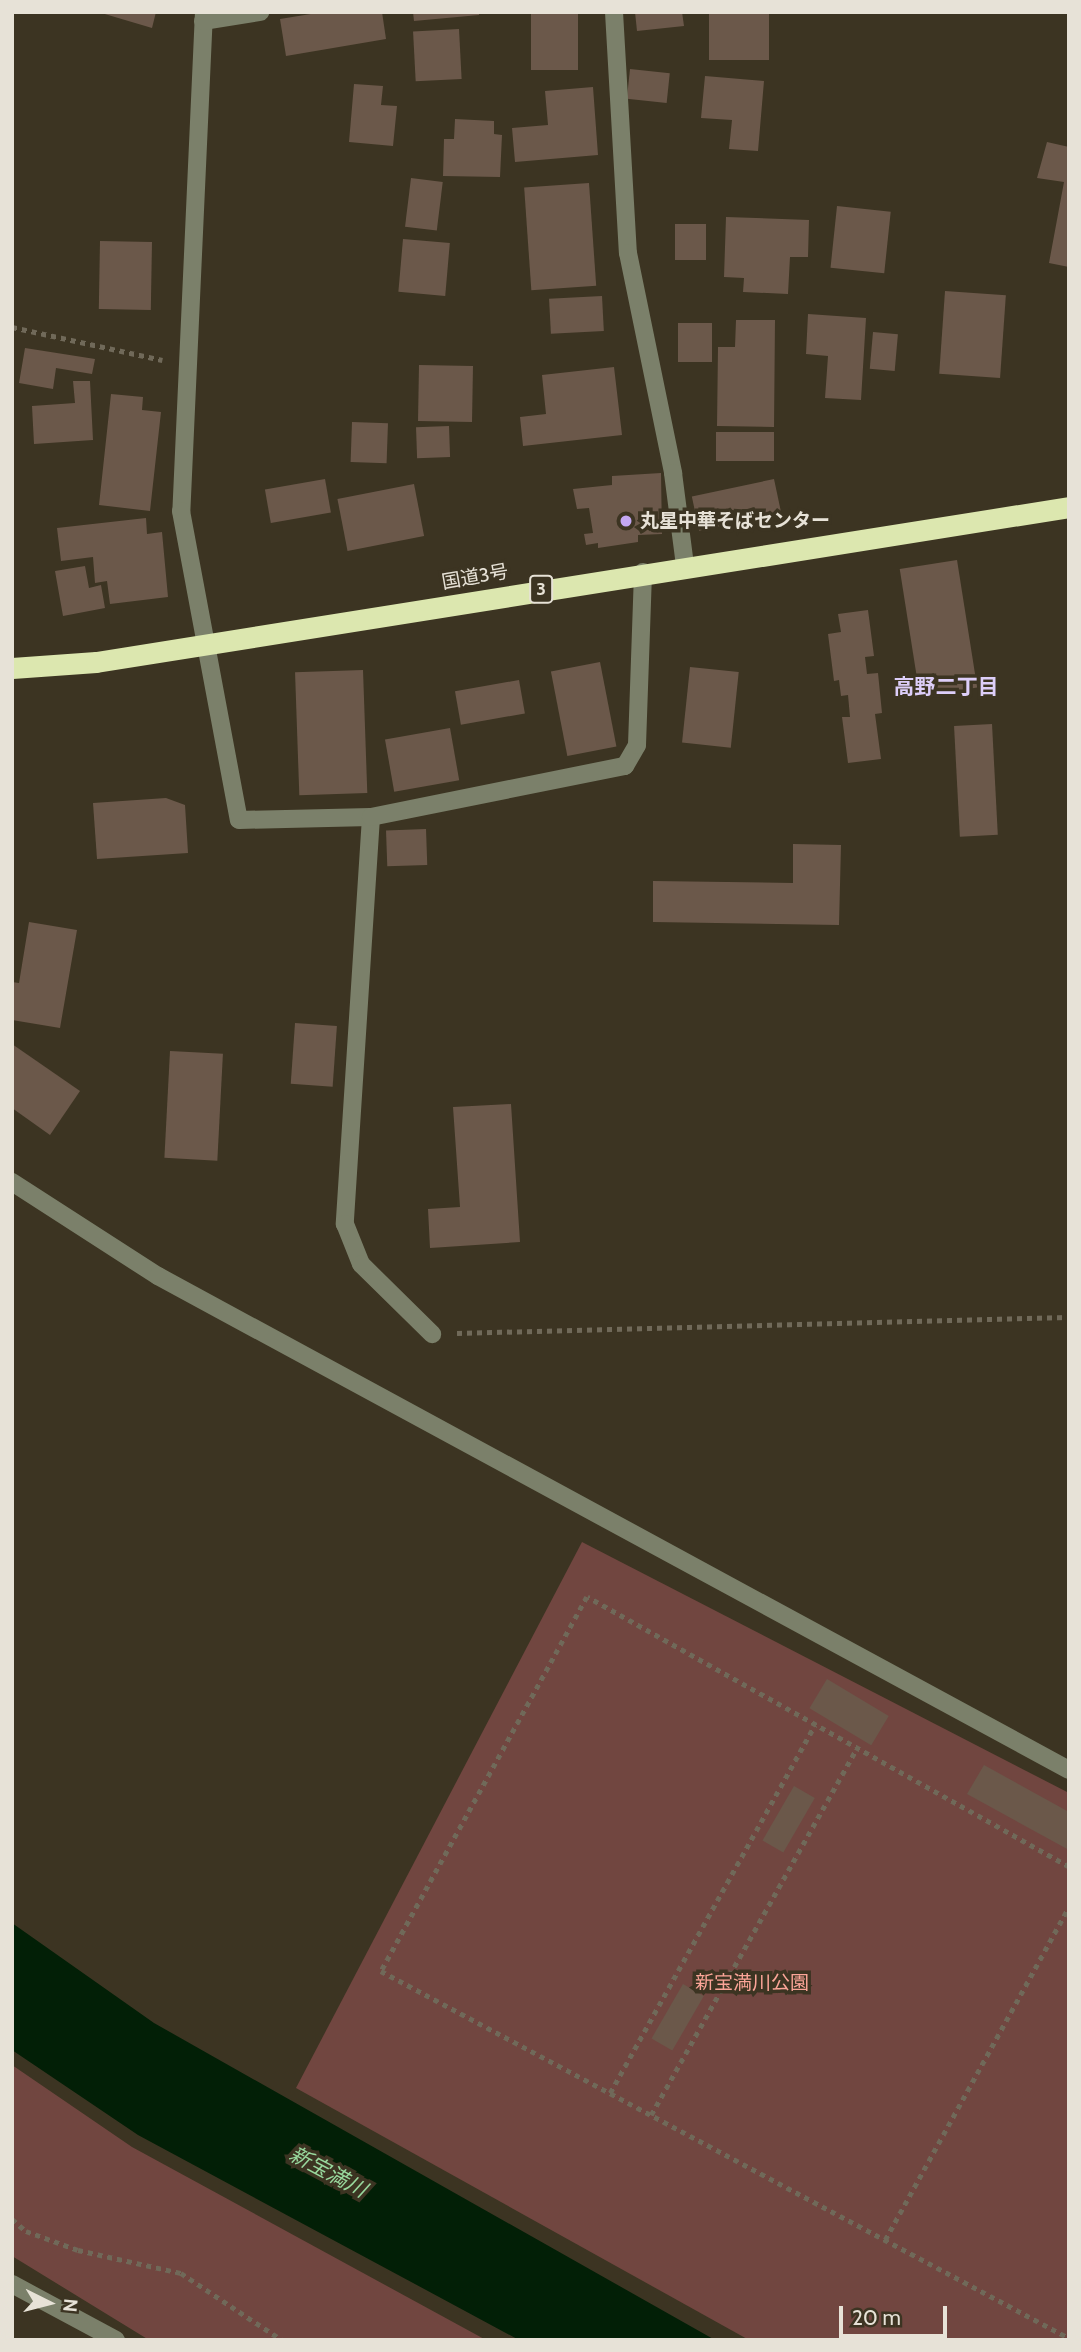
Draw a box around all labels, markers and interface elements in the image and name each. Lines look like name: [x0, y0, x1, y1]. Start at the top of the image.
place label: 丸星中華そばセンター: [640, 510, 830, 532]
marker: 丸星中華そばセンター: [618, 513, 634, 529]
street label: 国道3号: [440, 560, 510, 594]
road number: 3: [529, 574, 553, 604]
district label: 高野二丁目: [894, 674, 998, 700]
park label: 新宝満川公園: [695, 1972, 809, 1994]
water label: 新宝満川: [285, 2141, 371, 2203]
north arrow: [14, 2268, 84, 2338]
scale bar: [843, 2292, 951, 2336]
text: N: [58, 2297, 83, 2313]
text: 20 m: [852, 2305, 901, 2330]

